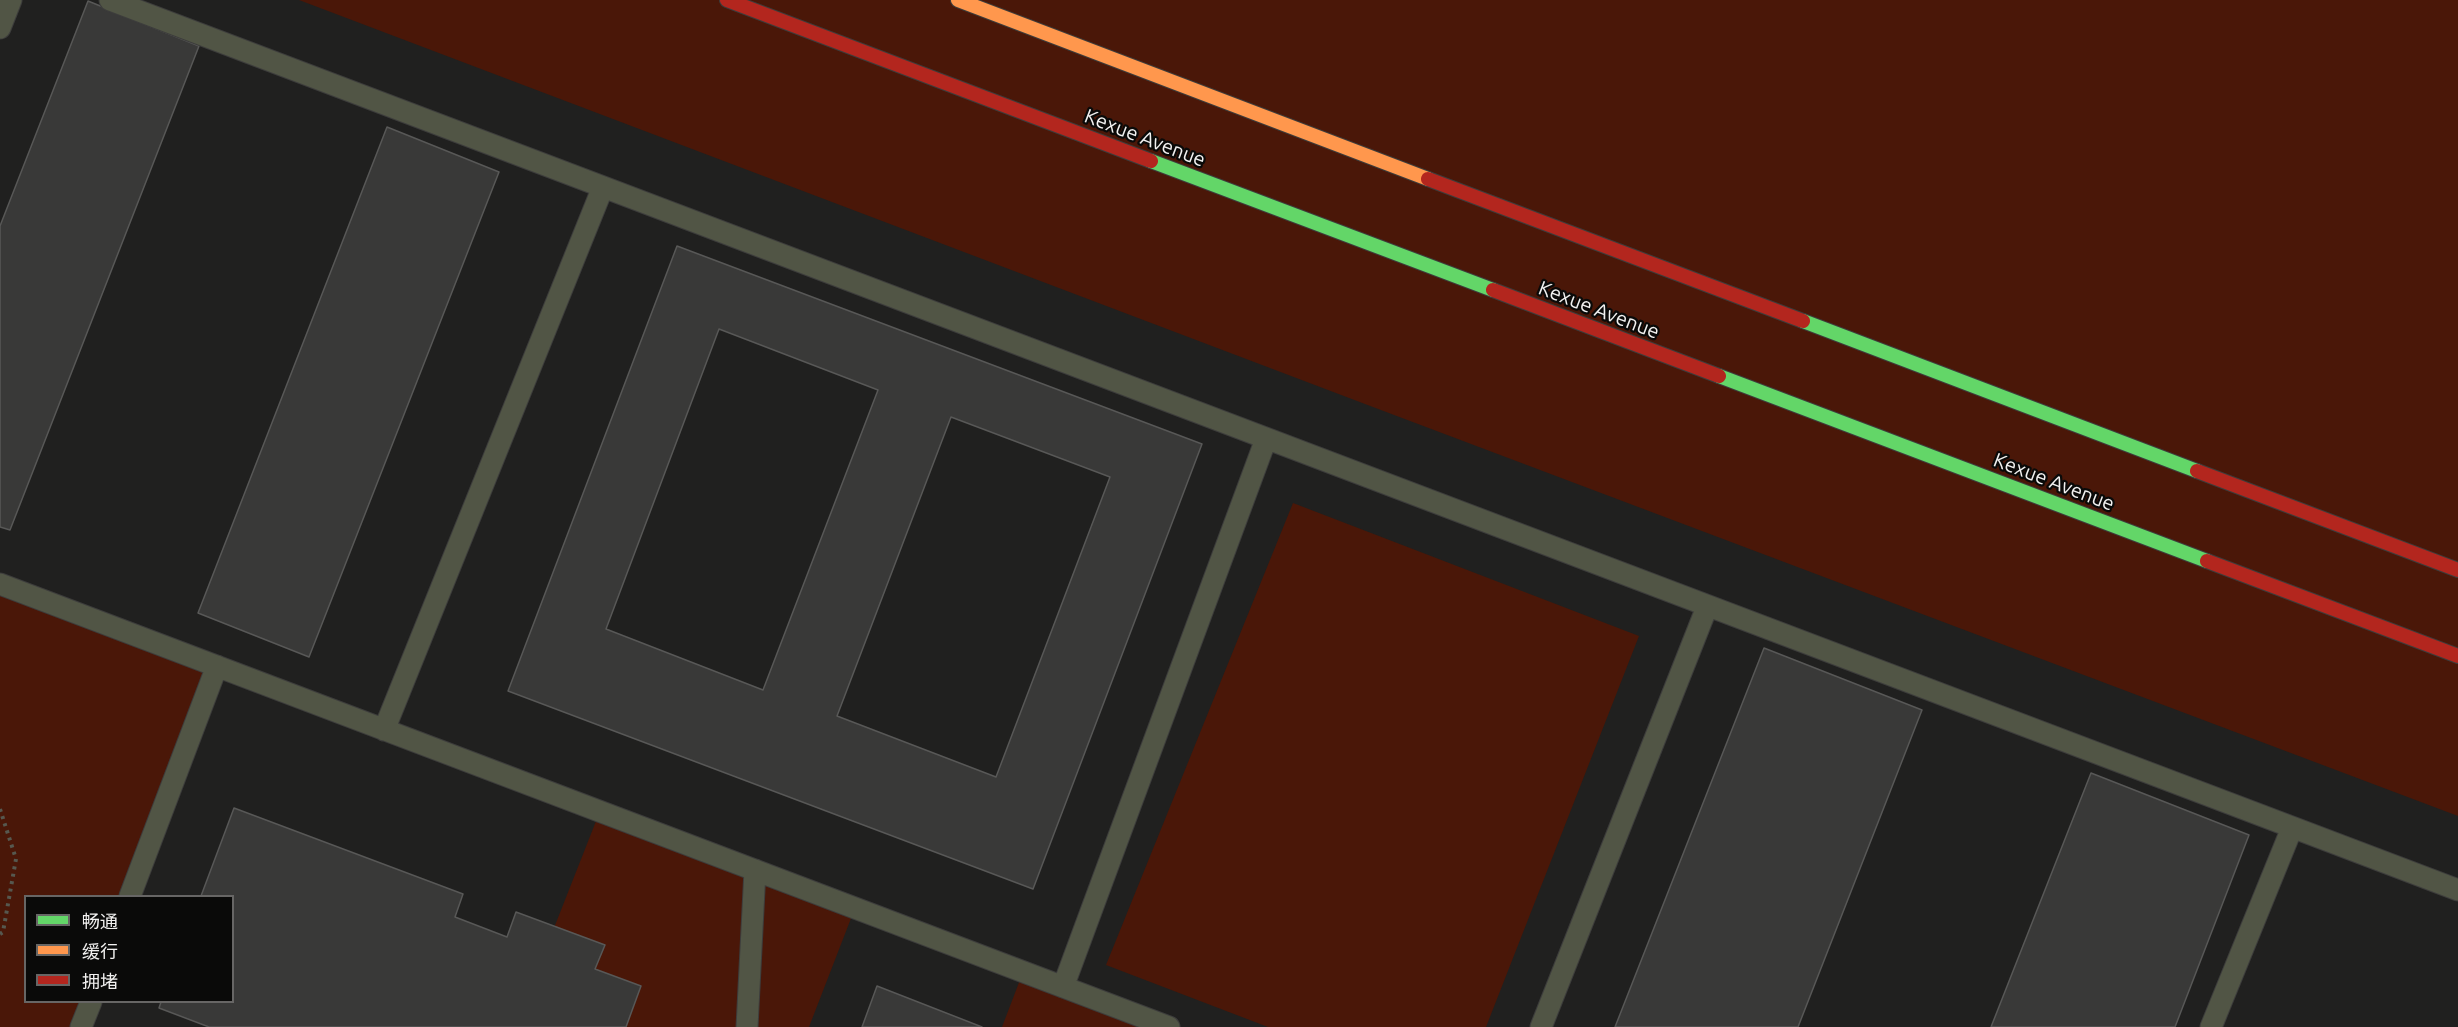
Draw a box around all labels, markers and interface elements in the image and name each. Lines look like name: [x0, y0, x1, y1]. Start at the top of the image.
street label: Kexue Avenue: [1081, 104, 1209, 172]
street label: Kexue Avenue: [1535, 276, 1663, 344]
street label: Kexue Avenue: [1990, 448, 2118, 516]
legend: [24, 895, 234, 1003]
text: 畅通: [82, 911, 118, 931]
text: 缓行: [82, 941, 118, 961]
text: 拥堵: [82, 971, 118, 991]

